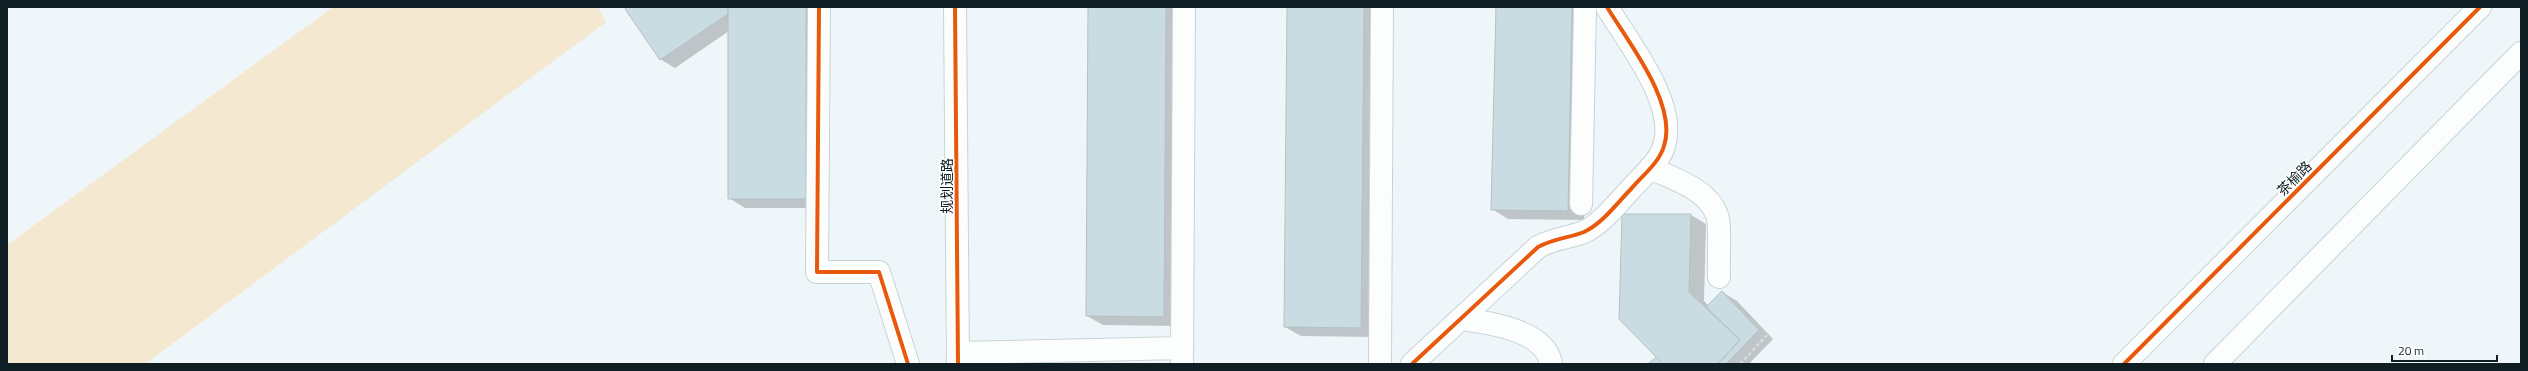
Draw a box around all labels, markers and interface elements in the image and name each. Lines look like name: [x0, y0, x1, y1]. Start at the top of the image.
street label: 茶榆路: [2272, 156, 2316, 200]
street label: 规划道路: [936, 158, 957, 214]
scale bar: [2392, 337, 2497, 363]
text: 20 m: [2398, 341, 2424, 360]

